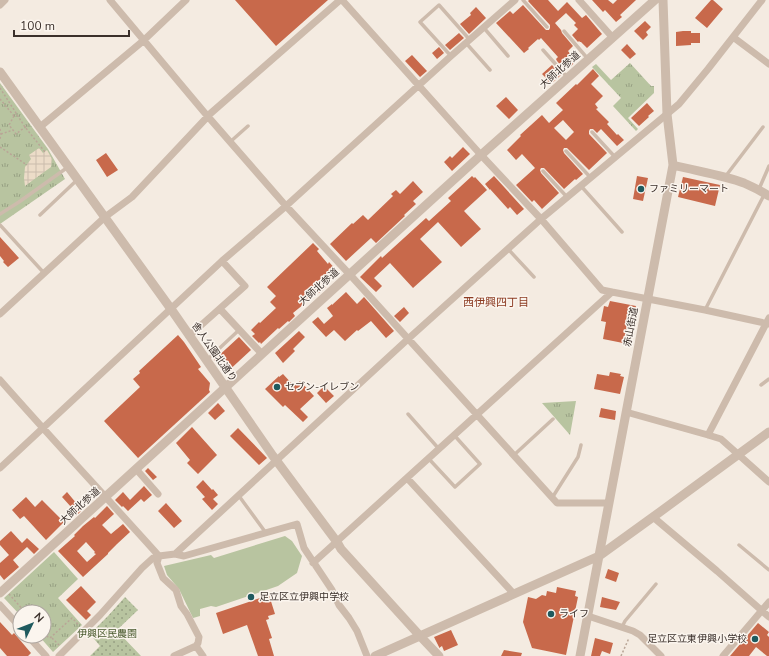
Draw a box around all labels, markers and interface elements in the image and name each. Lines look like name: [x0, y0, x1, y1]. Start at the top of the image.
scale bar: [14, 12, 129, 38]
text: 100 m: [20, 18, 55, 34]
street label: 大師北参道: [537, 48, 583, 92]
place label: ファミリーマート: [649, 182, 729, 196]
marker: ファミリーマート: [636, 184, 646, 194]
street label: 大師北参道: [296, 265, 342, 309]
district label: 西伊興四丁目: [463, 295, 529, 310]
street label: 赤山街道: [620, 306, 642, 348]
street label: 舎人公園北通り: [188, 319, 240, 385]
place label: セブン-イレブン: [285, 380, 359, 394]
marker: セブン-イレブン: [272, 382, 282, 392]
street label: 大師北参道: [57, 484, 103, 528]
place label: 足立区立伊興中学校: [259, 590, 349, 604]
marker: 足立区立伊興中学校: [246, 592, 256, 602]
north arrow: [12, 604, 52, 644]
place label: ライフ: [559, 607, 589, 621]
text: N: [31, 609, 47, 626]
marker: ライフ: [546, 609, 556, 619]
park label: 伊興区民農園: [77, 627, 137, 641]
place label: 足立区立東伊興小学校: [647, 632, 747, 646]
marker: 足立区立東伊興小学校: [750, 634, 760, 644]

